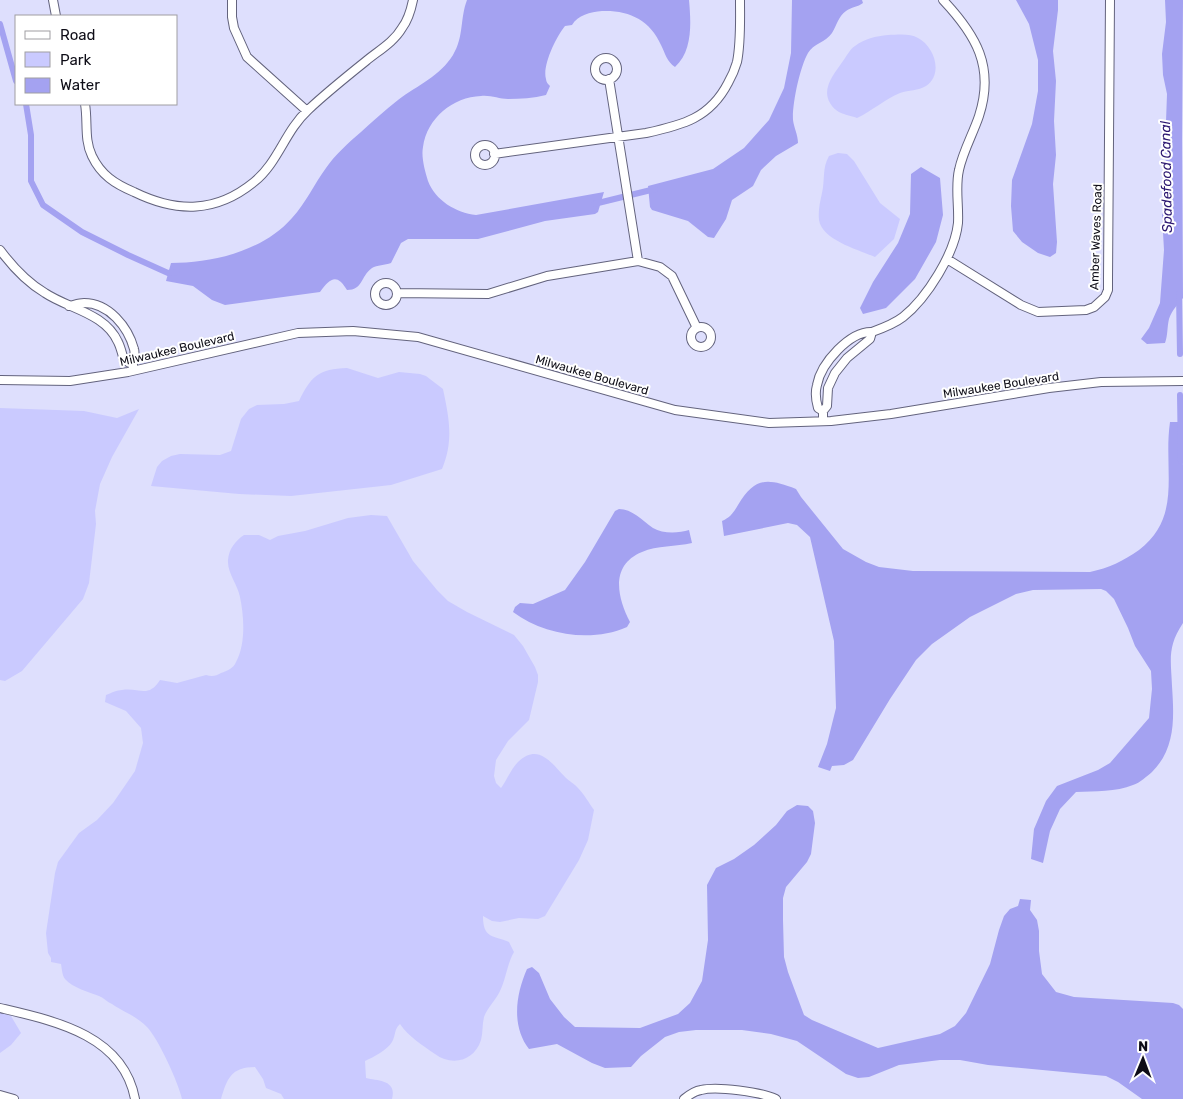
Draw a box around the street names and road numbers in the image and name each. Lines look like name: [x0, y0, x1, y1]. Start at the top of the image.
street label: Amber Waves Road: [1087, 184, 1105, 290]
street label: Milwaukee Boulevard: [118, 329, 236, 369]
street label: Milwaukee Boulevard: [534, 352, 650, 398]
street label: Milwaukee Boulevard: [942, 369, 1060, 401]

